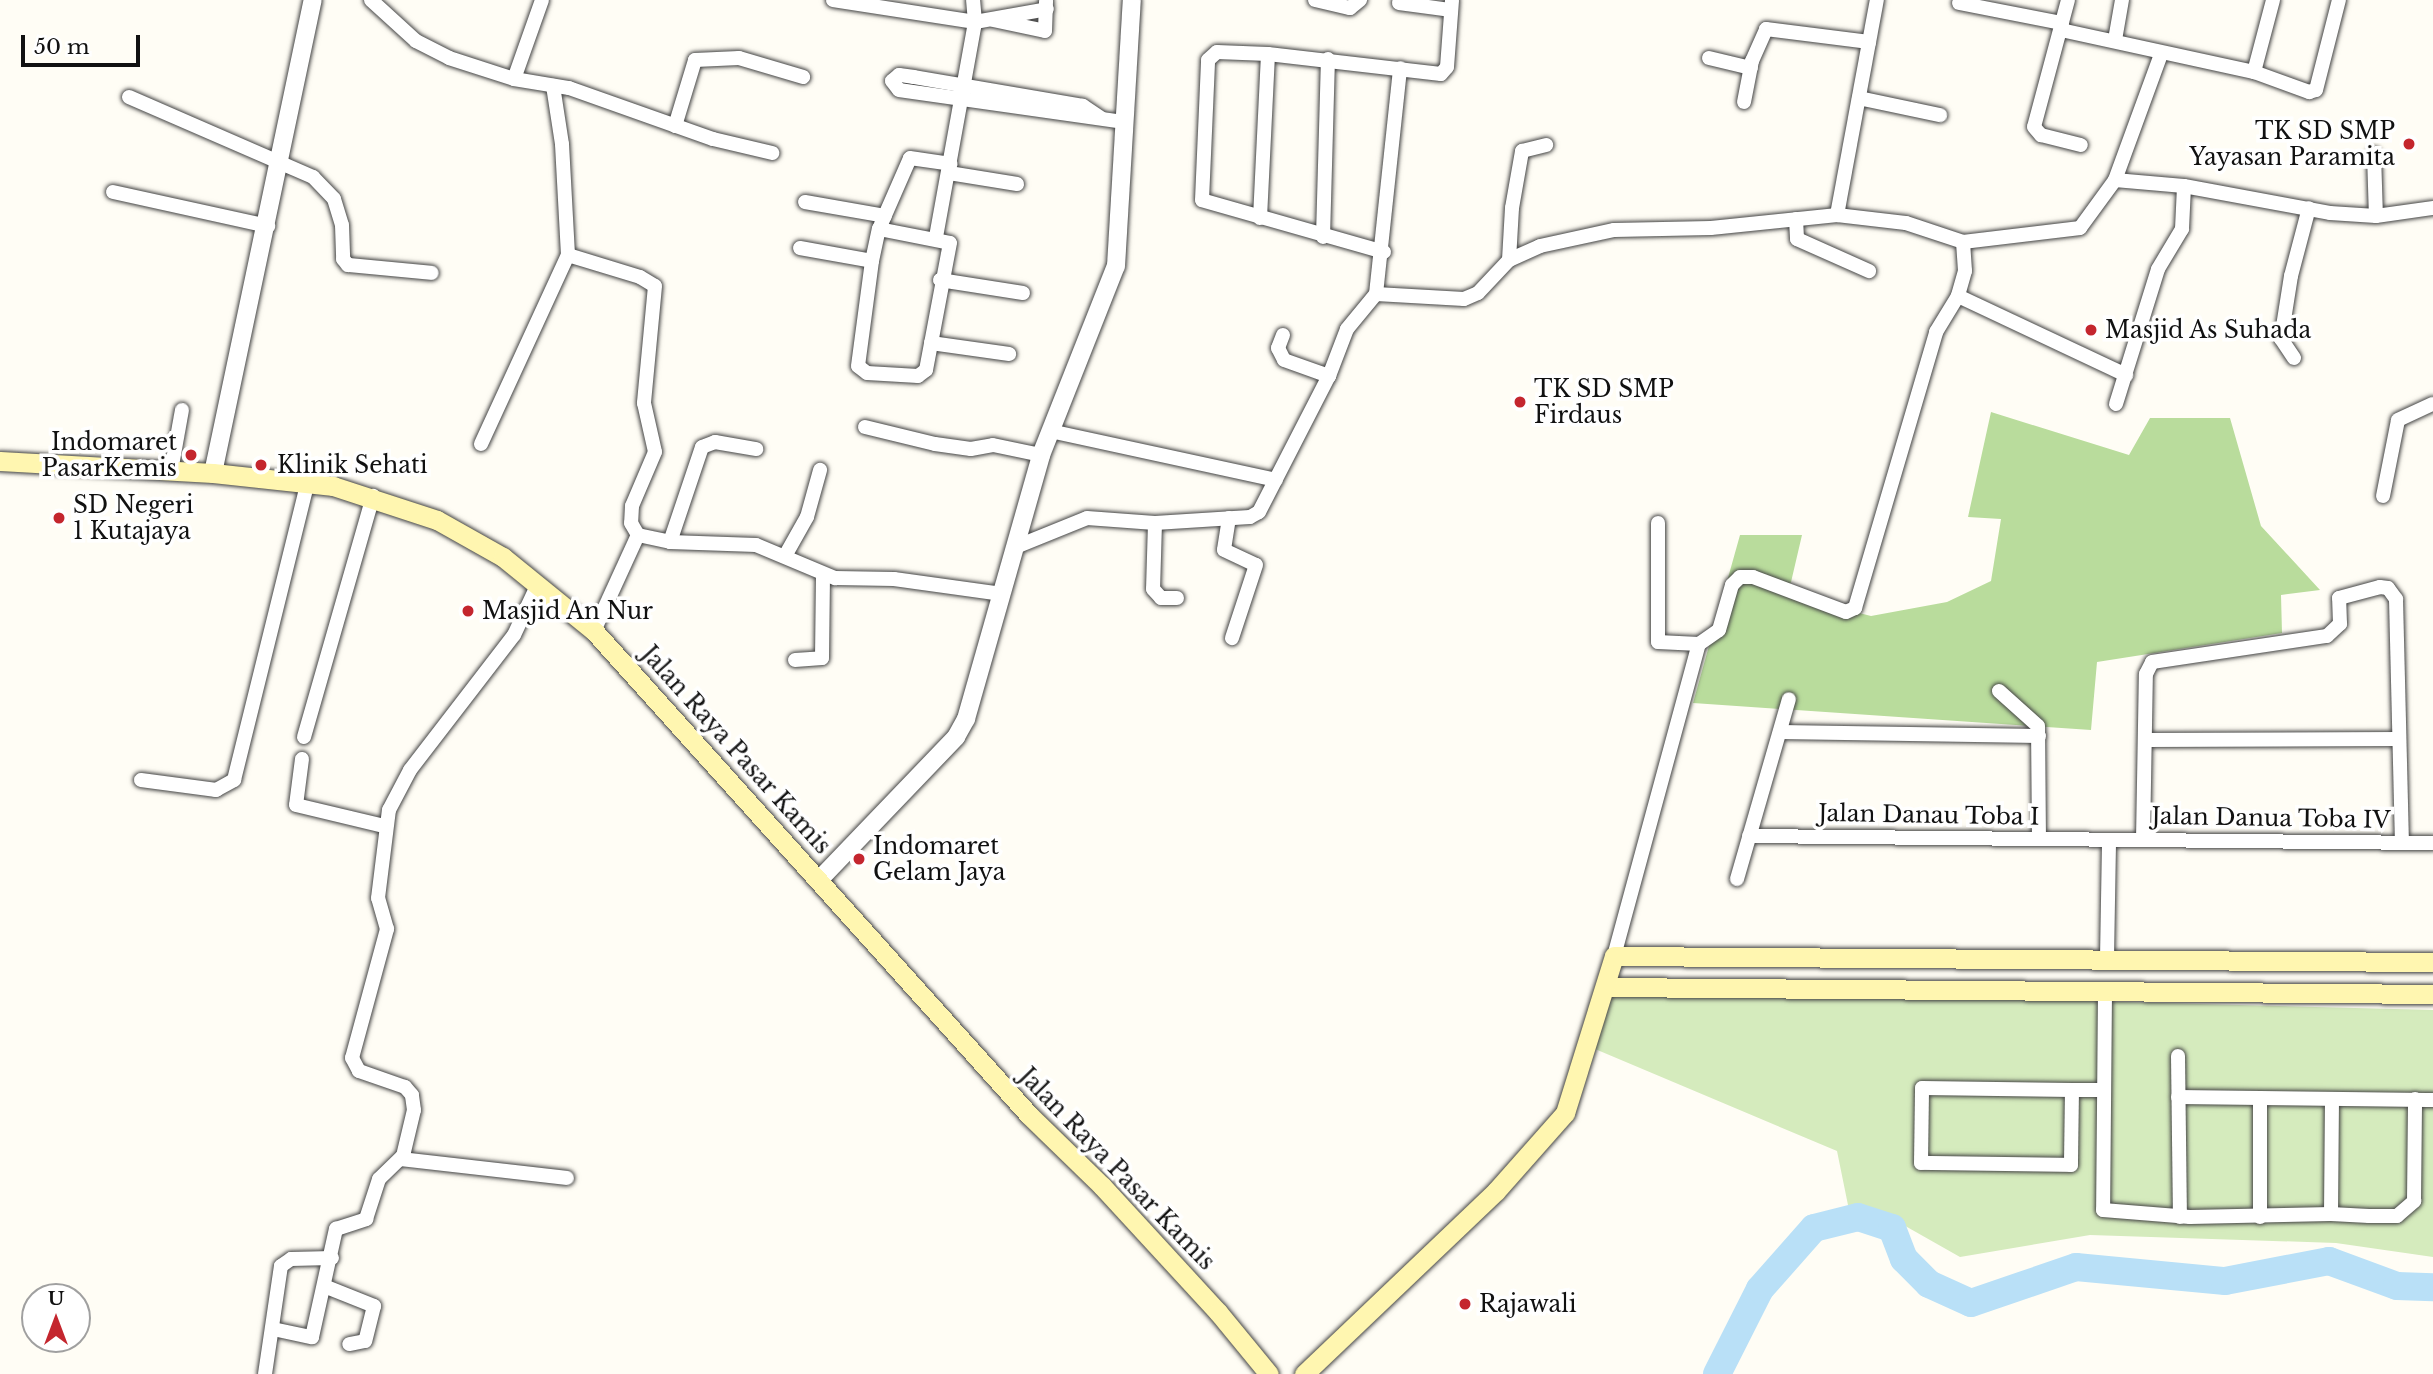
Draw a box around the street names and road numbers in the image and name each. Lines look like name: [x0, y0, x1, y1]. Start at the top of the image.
street label: Jalan Raya Pasar Kamis: [635, 640, 837, 860]
street label: Jalan Danau Toba I: [1818, 799, 2040, 831]
street label: Jalan Danua Toba IV: [2151, 802, 2391, 834]
street label: Jalan Raya Pasar Kamis: [1013, 1062, 1221, 1276]

